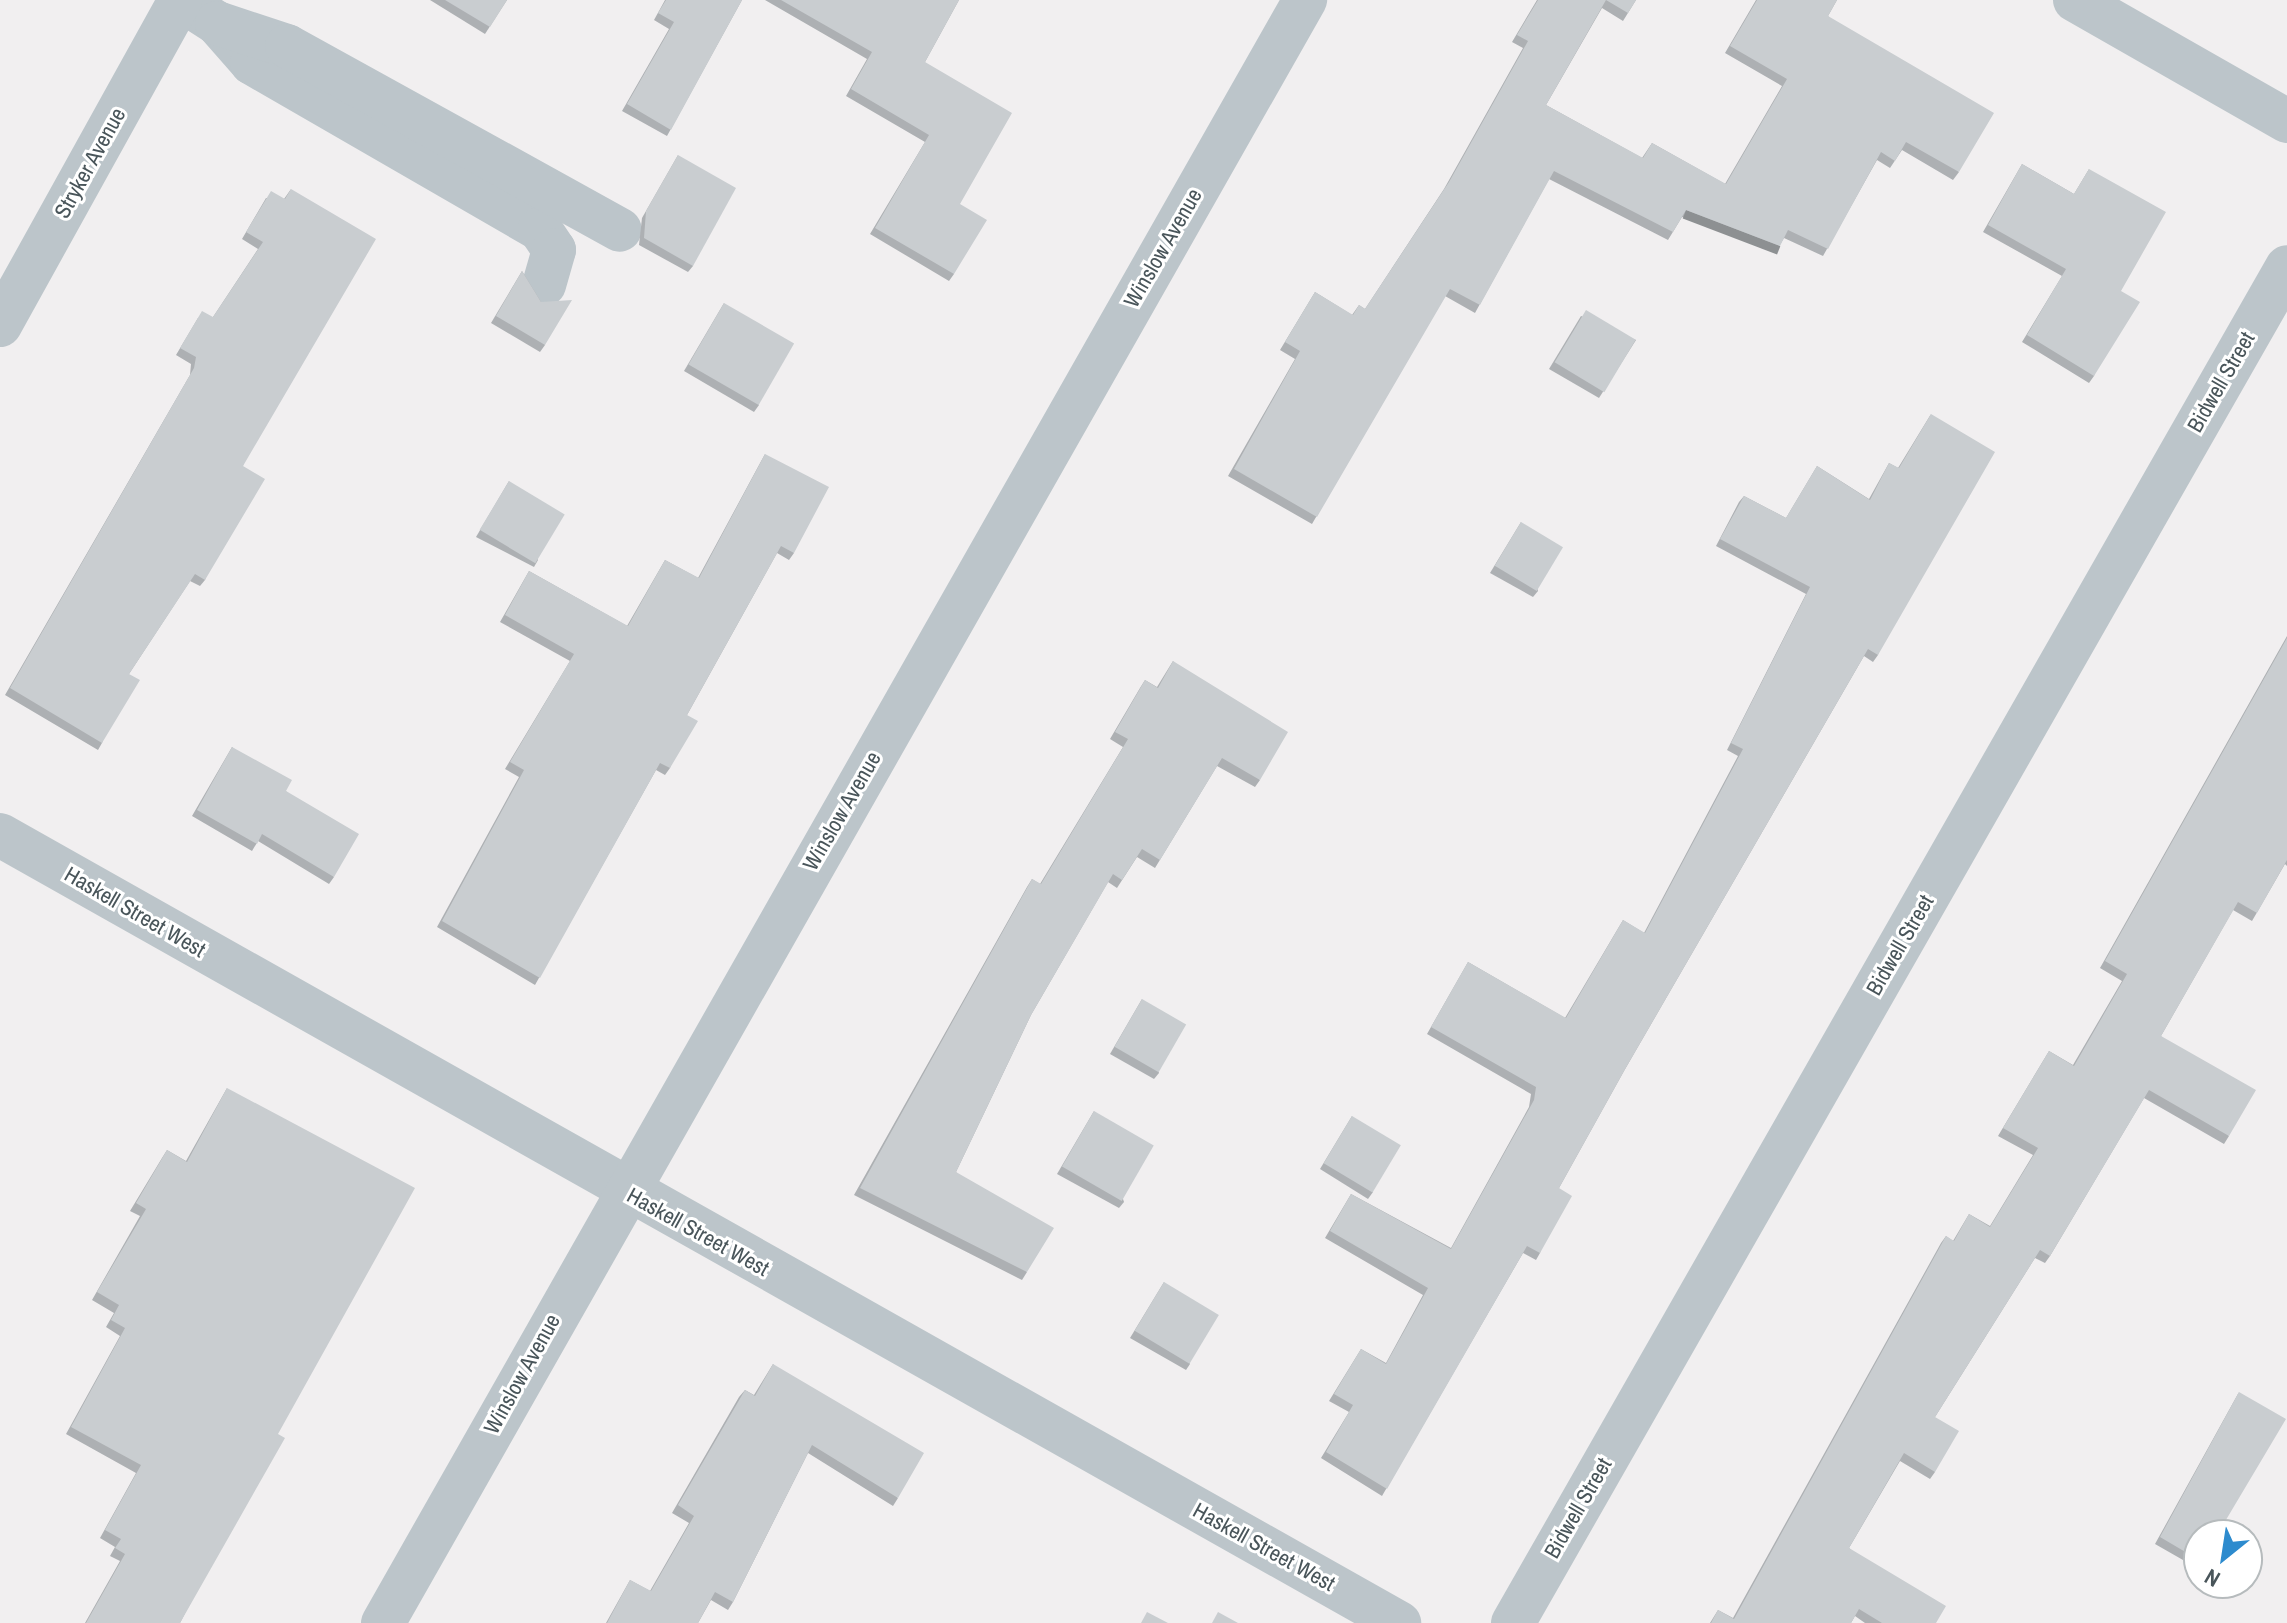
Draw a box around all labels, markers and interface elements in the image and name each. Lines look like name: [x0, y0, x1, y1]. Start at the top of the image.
street label: Stryker Avenue: [49, 103, 131, 223]
street label: Winslow Avenue: [1118, 183, 1208, 313]
street label: Bidwell Street: [2182, 327, 2260, 437]
street label: Winslow Avenue: [797, 746, 887, 876]
street label: Haskell Street West: [60, 861, 210, 963]
street label: Bidwell Street: [1861, 890, 1939, 1000]
street label: Haskell Street West: [622, 1182, 774, 1282]
street label: Winslow Avenue: [478, 1309, 566, 1439]
street label: Bidwell Street: [1539, 1453, 1617, 1563]
street label: Haskell Street West: [1188, 1497, 1340, 1597]
north arrow: [2183, 1519, 2263, 1599]
text: N: [2199, 1562, 2225, 1594]

